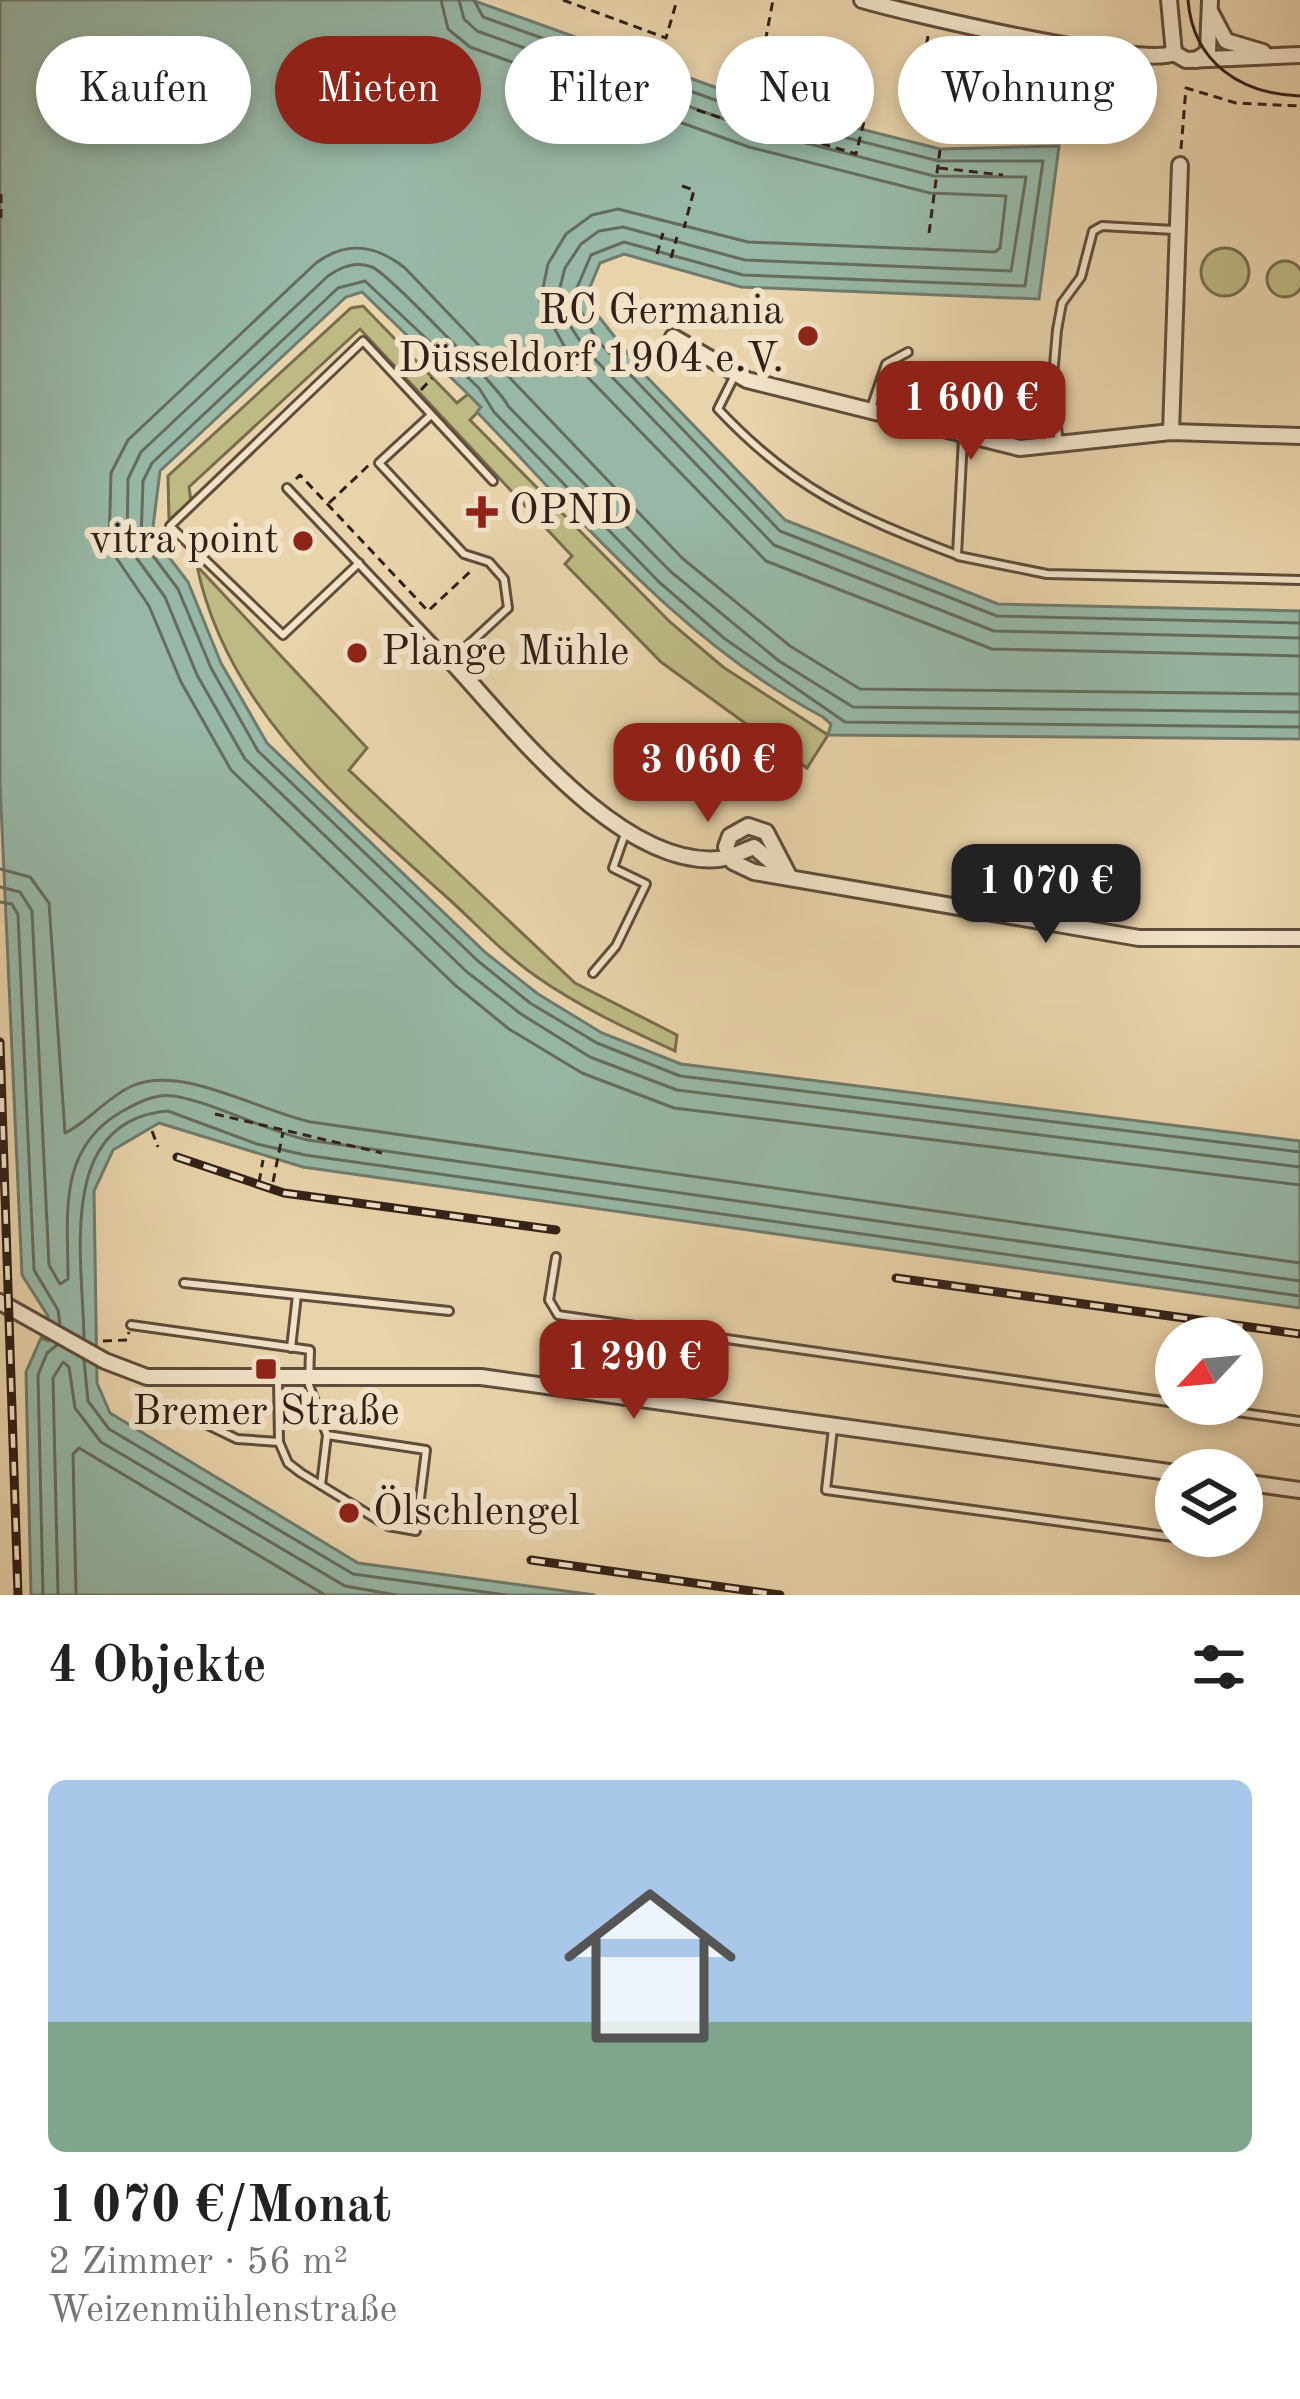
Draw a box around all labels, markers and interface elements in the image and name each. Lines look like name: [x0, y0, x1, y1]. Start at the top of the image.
chip: Kaufen: [36, 36, 251, 144]
chip: Mieten: [275, 36, 481, 144]
chip: Filter: [505, 36, 692, 144]
chip: Neu: [716, 36, 874, 144]
chip: Wohnung: [898, 36, 1157, 144]
place label: RC Germania Düsseldorf 1904 e.V.: [398, 291, 784, 381]
marker: RC Germania Düsseldorf 1904 e.V.: [795, 323, 821, 349]
pin: 1 600 €: [860, 361, 1082, 463]
text: 1 600 €: [904, 380, 1038, 419]
place label: OPND: [509, 491, 632, 533]
marker: OPND: [466, 496, 498, 528]
place label: vitra point: [90, 520, 279, 562]
marker: vitra point: [290, 528, 316, 554]
place label: Plange Mühle: [381, 632, 629, 674]
marker: Plange Mühle: [344, 640, 370, 666]
pin: 3 060 €: [597, 723, 819, 825]
text: 3 060 €: [641, 742, 775, 781]
pin: 1 070 €: [935, 844, 1157, 946]
text: 1 070 €: [979, 863, 1113, 902]
north arrow: [1155, 1317, 1263, 1425]
map controls: [1155, 1317, 1263, 1557]
pin: 1 290 €: [523, 1320, 745, 1422]
text: 1 290 €: [567, 1339, 701, 1378]
marker: Bremer Straße: [253, 1356, 279, 1382]
place label: Bremer Straße: [132, 1392, 400, 1434]
button: layers: [1155, 1449, 1263, 1557]
place label: Ölschlengel: [373, 1485, 580, 1534]
marker: Ölschlengel: [336, 1500, 362, 1526]
icon: filters: [1186, 1634, 1252, 1700]
text: 4 Objekte: [48, 1642, 267, 1693]
icon: home: [542, 1858, 758, 2074]
text: 1 070 €/Monat: [48, 2182, 391, 2233]
text: 2 Zimmer · 56 m²: [48, 2243, 348, 2282]
text: Weizenmühlenstraße: [48, 2291, 397, 2330]

